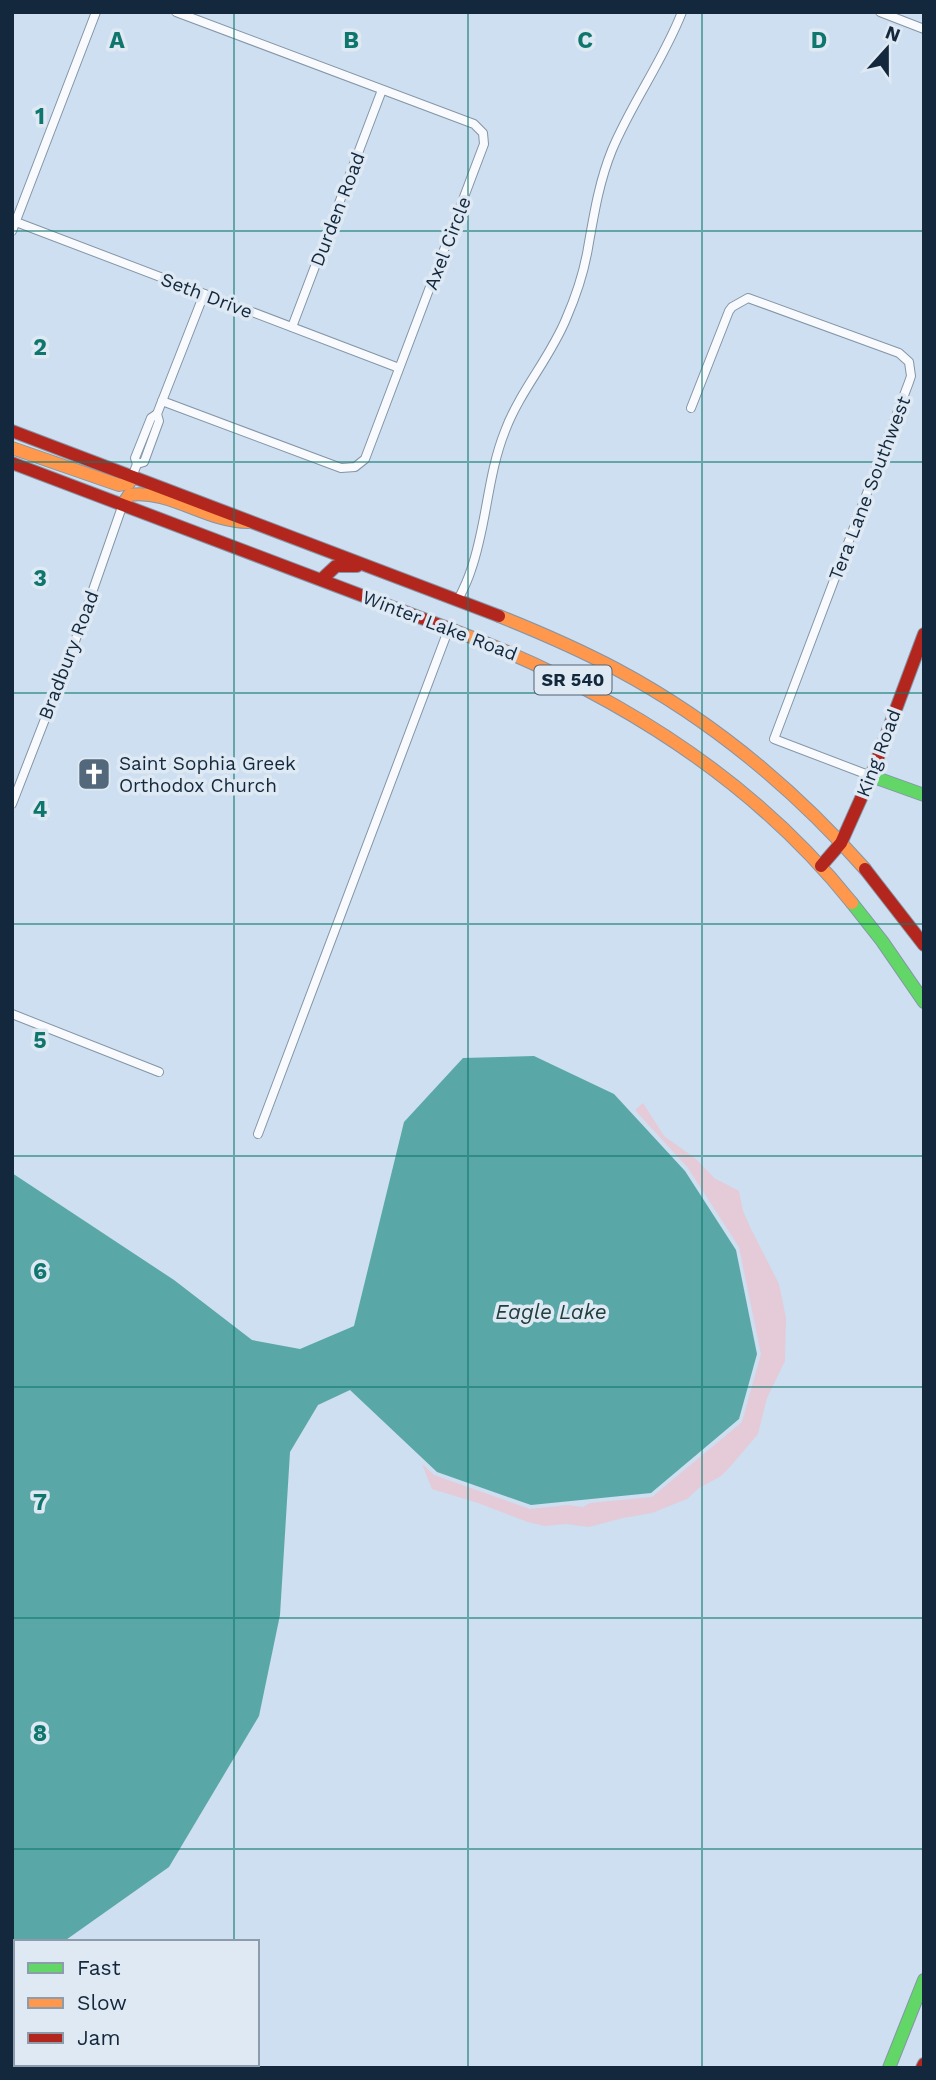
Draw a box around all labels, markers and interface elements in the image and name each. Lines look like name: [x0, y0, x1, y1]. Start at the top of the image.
north arrow: [852, 14, 922, 84]
text: N: [882, 20, 904, 47]
text: A: [109, 27, 125, 54]
text: B: [343, 27, 359, 54]
text: C: [577, 27, 593, 54]
text: D: [811, 27, 827, 54]
text: 1: [35, 103, 45, 130]
street label: Durden Road: [305, 149, 370, 269]
street label: Axel Circle: [419, 193, 476, 293]
street label: Seth Drive: [158, 267, 256, 323]
text: 2: [33, 334, 47, 361]
street label: Tera Lane Southwest: [824, 393, 915, 583]
text: 3: [33, 565, 47, 592]
street label: Winter Lake Road: [359, 585, 521, 666]
street label: Bradbury Road: [33, 588, 104, 723]
road number: SR 540: [534, 666, 612, 694]
street label: King Road: [851, 706, 906, 800]
place label: Saint Sophia Greek Orthodox Church: [119, 752, 296, 797]
church icon: Saint Sophia Greek Orthodox Church: [75, 755, 113, 793]
text: 4: [33, 796, 48, 823]
text: 5: [33, 1027, 47, 1054]
text: 6: [33, 1258, 47, 1285]
water label: Eagle Lake: [495, 1299, 607, 1324]
text: 7: [33, 1489, 47, 1516]
text: 8: [33, 1720, 47, 1747]
legend: [14, 1940, 259, 2066]
text: Fast: [77, 1955, 121, 1980]
text: Slow: [77, 1990, 127, 2015]
text: Jam: [77, 2025, 120, 2050]

